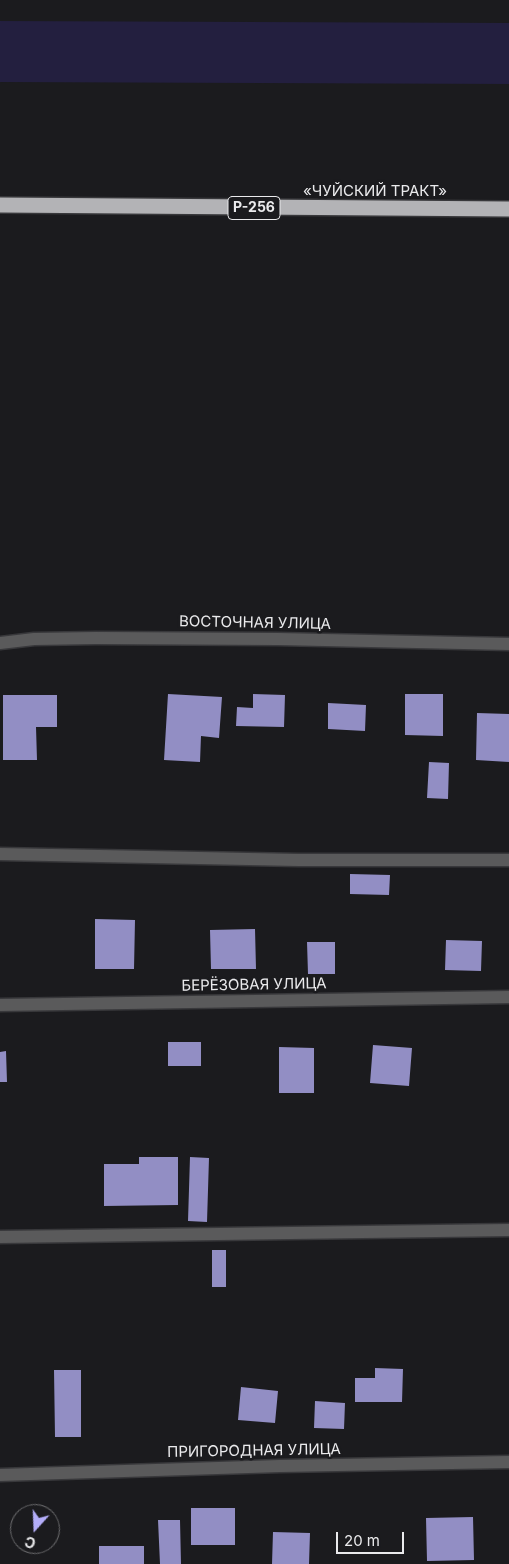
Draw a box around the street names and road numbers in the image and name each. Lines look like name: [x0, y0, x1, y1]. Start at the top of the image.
street label: «ЧУЙСКИЙ ТРАКТ»: [303, 182, 447, 200]
road number: Р-256: [228, 197, 280, 220]
street label: ВОСТОЧНАЯ УЛИЦА: [179, 613, 331, 633]
street label: БЕРЁЗОВАЯ УЛИЦА: [181, 975, 327, 995]
street label: ПРИГОРОДНАЯ УЛИЦА: [167, 1440, 341, 1462]

